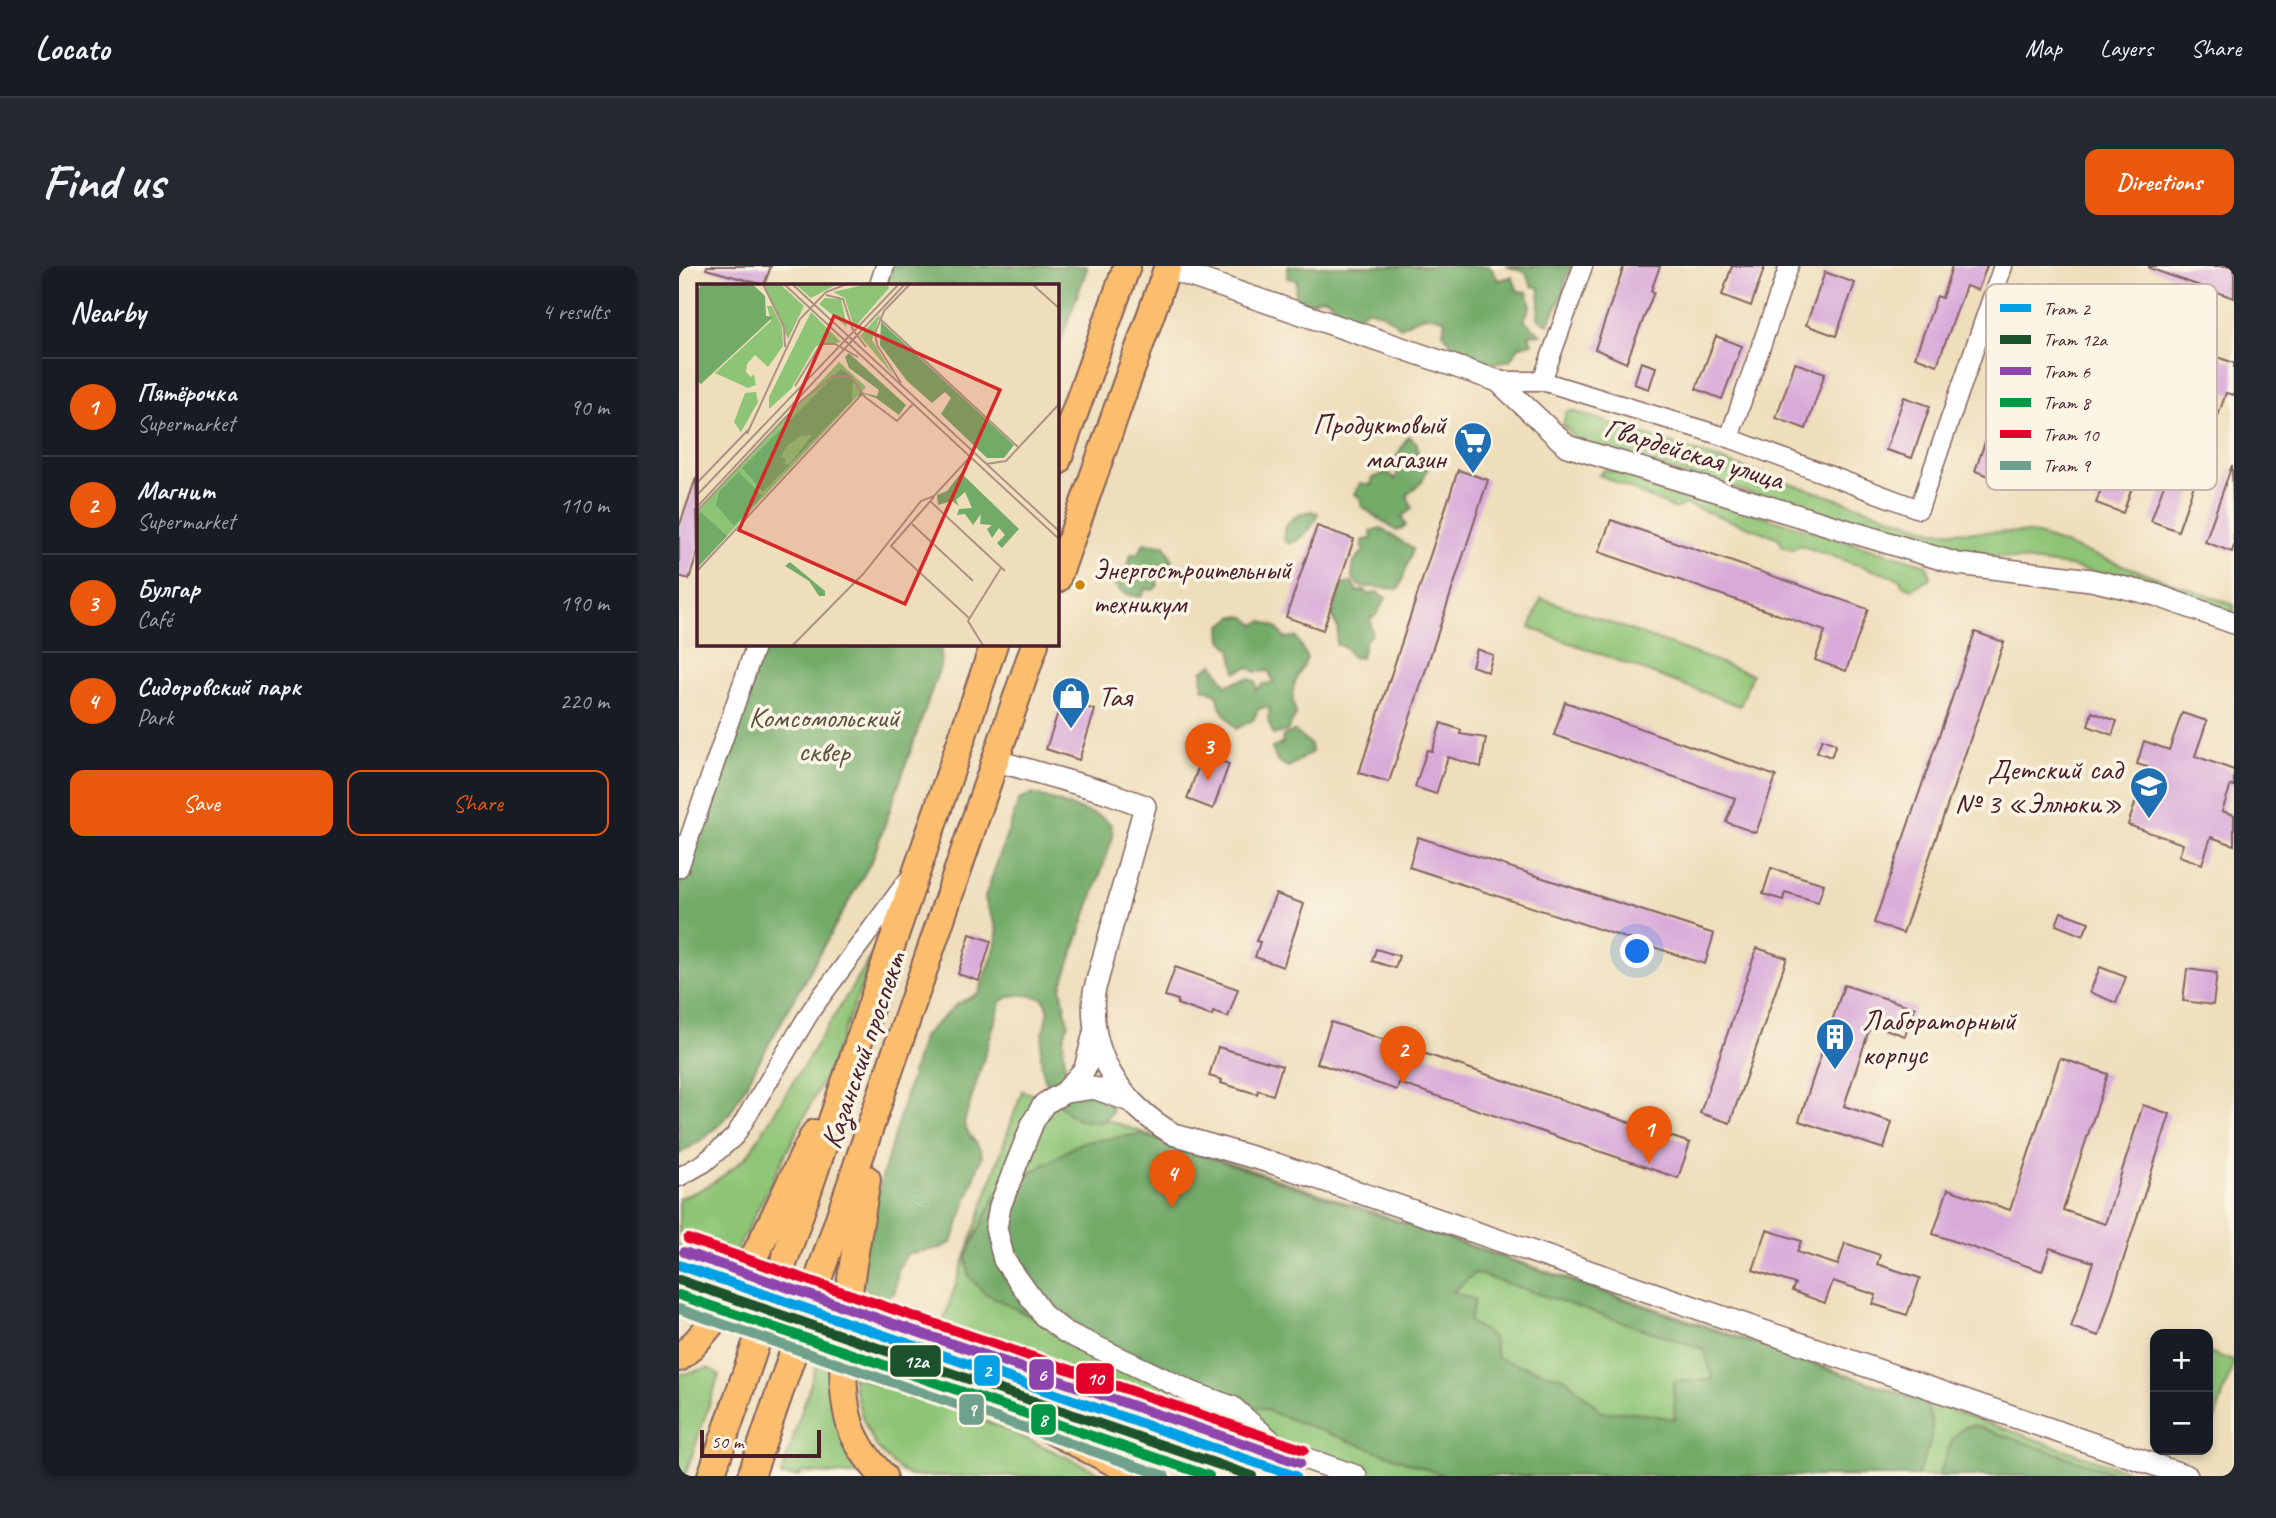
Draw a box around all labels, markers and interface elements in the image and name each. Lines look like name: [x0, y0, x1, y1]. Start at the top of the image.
text: Locato: [35, 27, 109, 69]
text: Map: [2025, 33, 2062, 63]
text: Layers: [2100, 33, 2153, 63]
text: Share: [2191, 33, 2241, 63]
button: Directions: [2085, 149, 2234, 215]
text: Find us: [42, 151, 164, 213]
inset map: [697, 284, 1059, 646]
legend: [1986, 284, 2217, 490]
text: Nearby: [70, 293, 146, 331]
text: 4 results: [542, 297, 609, 326]
text: Tram 2: [2043, 297, 2091, 321]
text: Tram 12а: [2043, 328, 2109, 352]
text: Tram 6: [2043, 360, 2091, 384]
text: Пятёрочка: [137, 376, 237, 409]
text: Tram 8: [2043, 391, 2092, 415]
text: 1: [88, 393, 98, 422]
text: 90 m: [570, 393, 609, 422]
place label: Продуктовый магазин: [1312, 405, 1448, 477]
street label: Гвардейская улица: [1600, 408, 1790, 499]
text: Supermarket: [137, 409, 235, 438]
supermarket icon: Продуктовый магазин: [1452, 420, 1494, 475]
text: Tram 10: [2043, 423, 2100, 447]
text: Tram 9: [2043, 454, 2091, 478]
text: Магнит: [137, 474, 216, 507]
text: 2: [88, 491, 98, 520]
text: 110 m: [560, 491, 609, 520]
text: Supermarket: [137, 507, 235, 536]
place label: Энергостроительный техникум: [1093, 552, 1293, 621]
text: Булгар: [137, 572, 200, 605]
marker: Энергостроительный техникум: [1073, 578, 1087, 592]
text: 3: [88, 589, 98, 618]
text: 190 m: [560, 589, 609, 618]
text: Café: [137, 605, 172, 634]
text: Сидоровский парк: [137, 670, 301, 703]
shop icon: Тая: [1050, 675, 1092, 730]
place label: Тая: [1098, 677, 1134, 715]
text: 4: [88, 687, 98, 716]
text: 220 m: [560, 687, 609, 716]
park label: Комсомольский сквер: [749, 698, 901, 770]
text: Park: [137, 703, 173, 732]
pin: 3: [1185, 723, 1231, 781]
place label: Детский сад № 3 «Эллюки»: [1955, 750, 2124, 822]
school or university icon: Детский сад № 3 «Эллюки»: [2128, 765, 2170, 820]
button: Save: [70, 770, 333, 836]
button: Share: [347, 770, 609, 836]
your location: [1620, 934, 1654, 968]
street label: Казанский проспект: [812, 945, 915, 1153]
place label: Лабораторный корпус: [1862, 1001, 2017, 1073]
building icon: Лабораторный корпус: [1814, 1016, 1856, 1071]
pin: 2: [1380, 1026, 1426, 1084]
pin: 1: [1626, 1106, 1672, 1164]
pin: 4: [1149, 1150, 1195, 1208]
map controls: [2150, 1329, 2213, 1455]
button: +: [2150, 1329, 2213, 1392]
line badge: 12а: [889, 1344, 942, 1378]
text: 12а: [903, 1350, 930, 1374]
line badge: 2: [973, 1354, 1001, 1387]
line badge: 6: [1028, 1358, 1055, 1391]
text: 2: [983, 1359, 994, 1383]
line badge: 10: [1075, 1362, 1115, 1395]
text: 6: [1038, 1363, 1049, 1387]
text: 10: [1086, 1367, 1106, 1391]
button: −: [2150, 1392, 2213, 1455]
line badge: 9: [958, 1393, 985, 1426]
text: 9: [968, 1398, 979, 1422]
line badge: 8: [1030, 1403, 1057, 1436]
text: 8: [1039, 1408, 1050, 1432]
scale bar: [700, 1427, 821, 1459]
text: 50 m: [711, 1430, 743, 1454]

